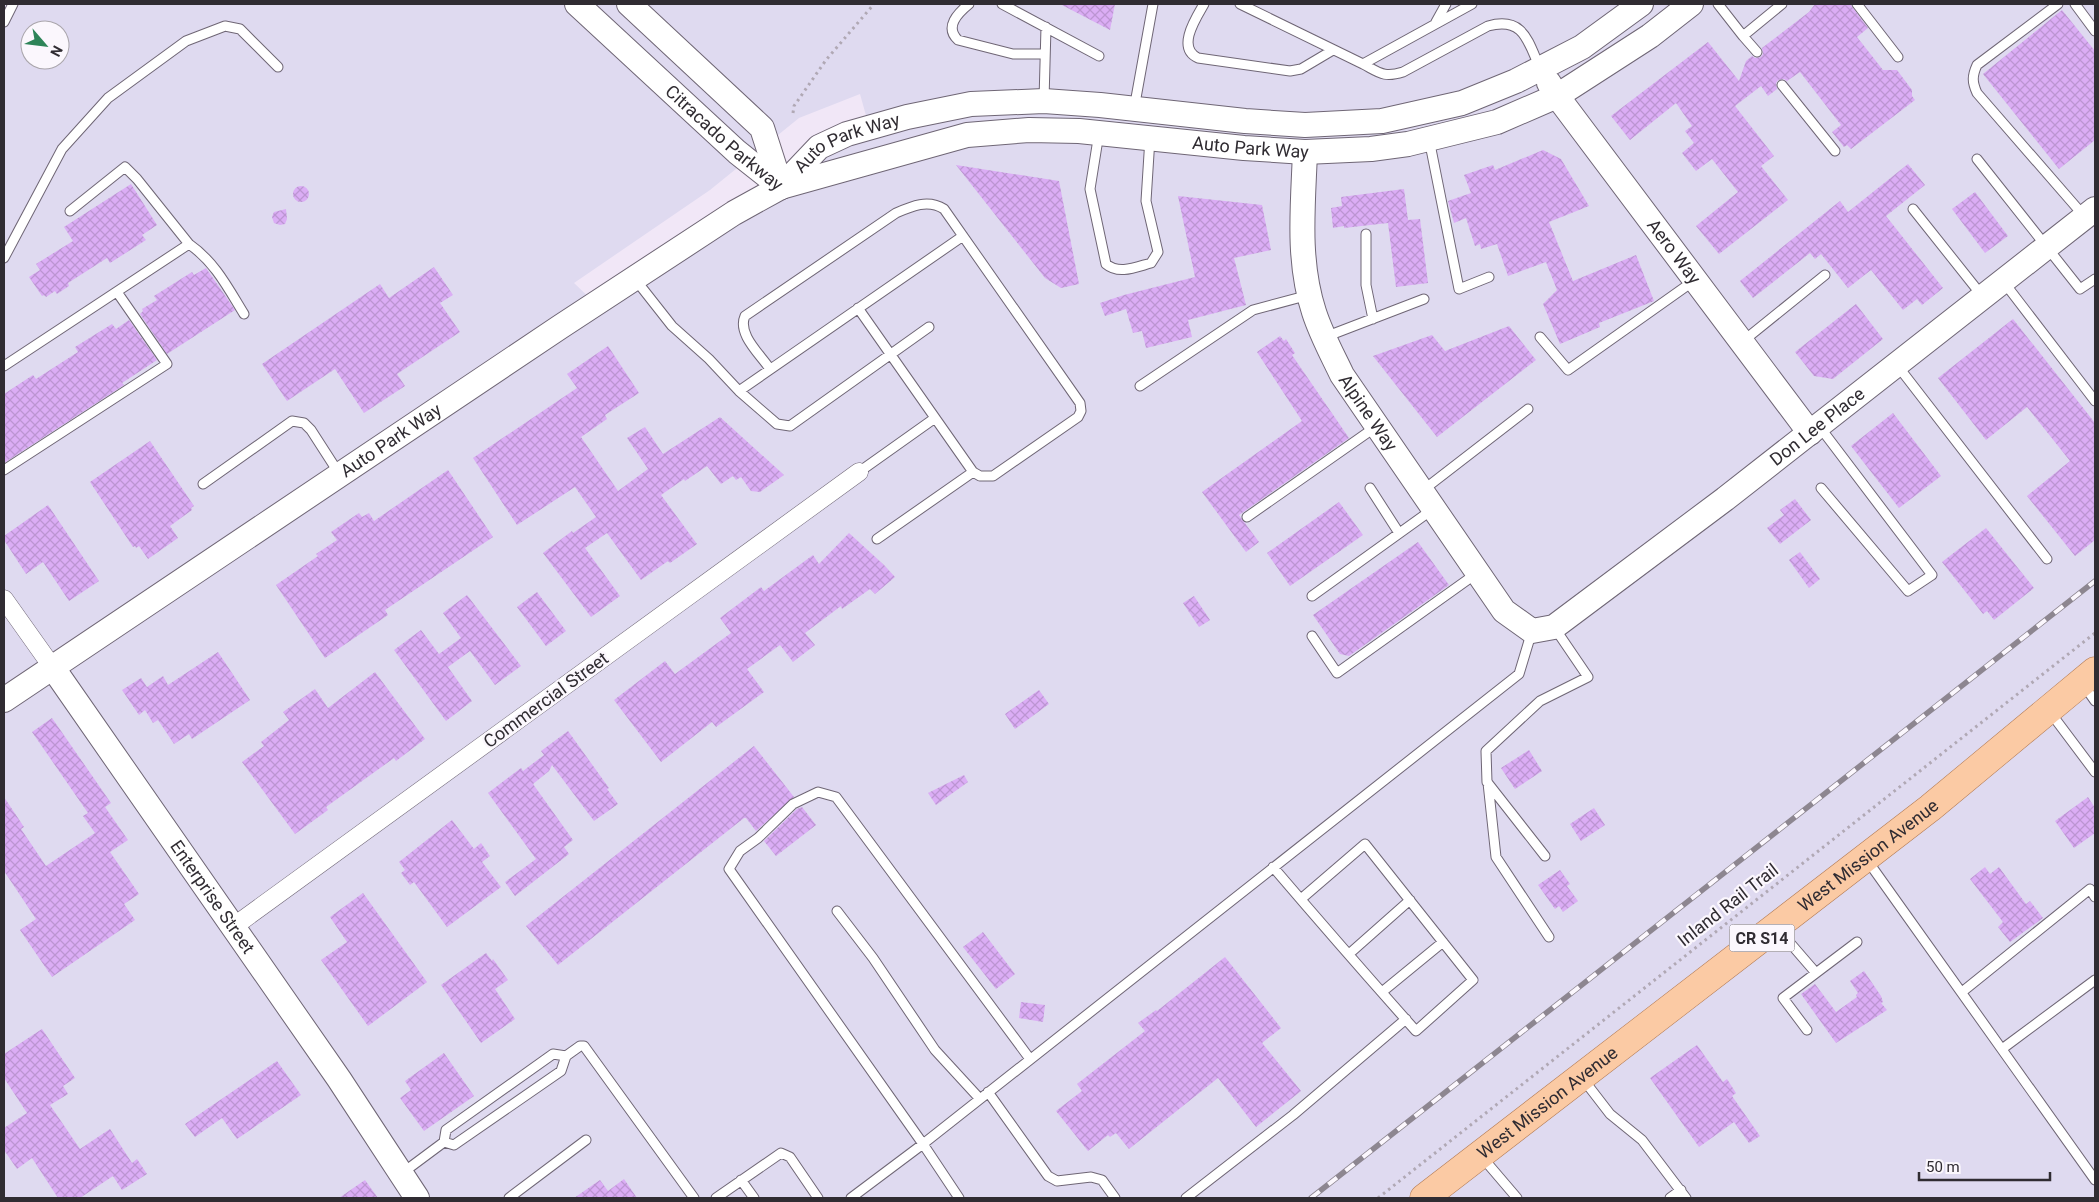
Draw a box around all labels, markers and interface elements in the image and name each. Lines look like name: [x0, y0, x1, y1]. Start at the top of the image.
north arrow: [20, 20, 70, 70]
text: N: [47, 43, 66, 59]
street label: Citracado Parkway: [661, 80, 788, 195]
street label: Auto Park Way: [789, 108, 902, 177]
street label: Auto Park Way: [1191, 132, 1310, 162]
street label: Aero Way: [1643, 215, 1706, 288]
street label: Alpine Way: [1335, 370, 1402, 455]
street label: Don Lee Place: [1765, 383, 1868, 470]
street label: Auto Park Way: [336, 398, 445, 481]
street label: Commercial Street: [479, 647, 612, 752]
street label: West Mission Avenue: [1794, 794, 1942, 916]
street label: Enterprise Street: [166, 836, 259, 957]
street label: Inland Rail Trail: [1673, 859, 1782, 950]
road number: CR S14: [1730, 924, 1794, 951]
street label: West Mission Avenue: [1473, 1042, 1622, 1163]
scale bar: [1919, 1150, 2050, 1182]
text: 50 m: [1926, 1158, 1960, 1176]

